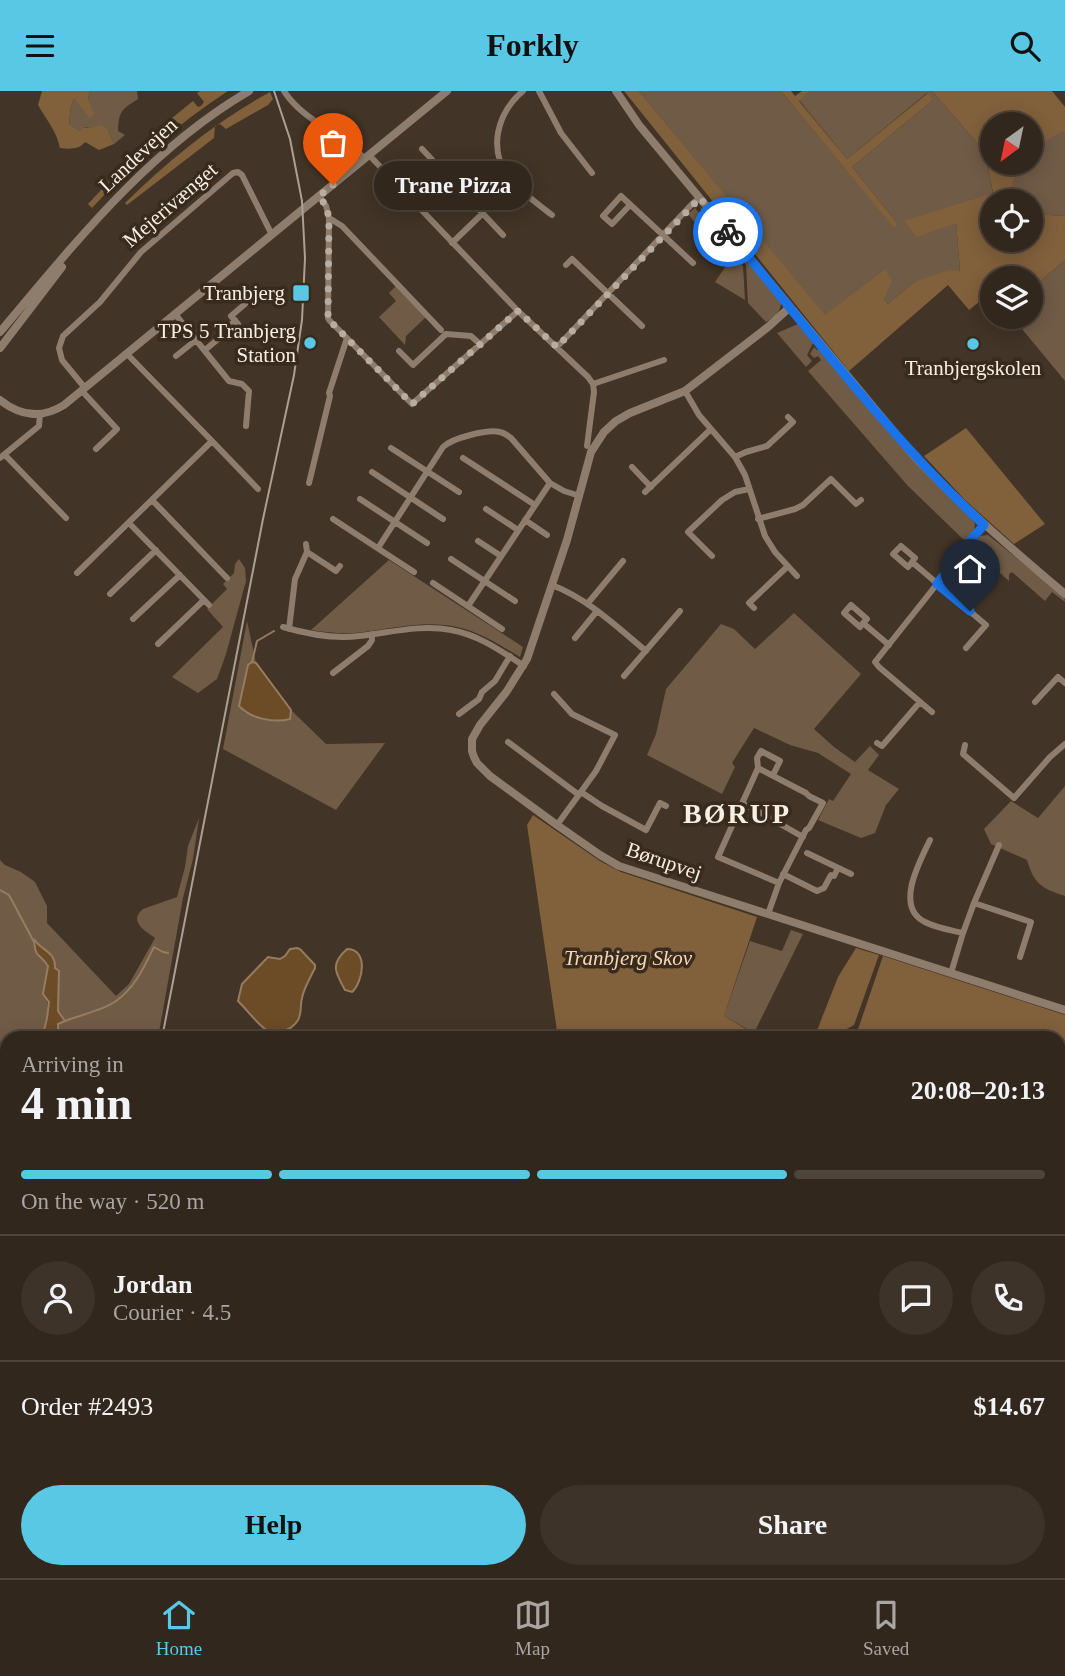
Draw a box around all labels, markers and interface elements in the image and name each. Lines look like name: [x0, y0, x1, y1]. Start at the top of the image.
icon: menu: [21, 27, 59, 65]
text: Forkly: [486, 27, 579, 63]
icon: search: [1006, 27, 1044, 65]
street label: Landevejen: [94, 112, 182, 197]
north arrow: [980, 112, 1043, 175]
map controls: [980, 112, 1043, 329]
pin: [303, 113, 363, 185]
icon: bag: [314, 124, 352, 162]
street label: Mejerivænget: [118, 158, 222, 252]
callout: Trane Pizza: [375, 161, 532, 210]
text: Trane Pizza: [395, 173, 511, 198]
button: locate: [980, 189, 1043, 252]
courier: [693, 197, 763, 267]
icon: bike: [709, 213, 747, 251]
button: layers: [980, 266, 1043, 329]
place label: Tranbjerg: [203, 281, 285, 305]
marker: Tranbjerg: [291, 283, 311, 303]
place label: TPS 5 Tranbjerg Station: [158, 319, 296, 367]
marker: TPS 5 Tranbjerg Station: [302, 335, 318, 351]
marker: Tranbjergskolen: [965, 336, 981, 352]
place label: Tranbjergskolen: [905, 356, 1042, 380]
pin: [940, 539, 1000, 611]
icon: home: [951, 550, 989, 588]
district label: BØRUP: [683, 798, 791, 829]
street label: Børupvej: [623, 837, 705, 885]
park label: Tranbjerg Skov: [564, 946, 693, 970]
text: Arriving in: [21, 1052, 124, 1077]
text: 20:08–20:13: [911, 1076, 1045, 1105]
text: 4 min: [21, 1078, 132, 1129]
text: On the way · 520 m: [21, 1189, 204, 1214]
button: person: [21, 1261, 95, 1335]
button: chat: [879, 1261, 953, 1335]
button: phone: [971, 1261, 1045, 1335]
text: Jordan: [113, 1270, 192, 1299]
text: Courier · 4.5: [113, 1300, 231, 1325]
text: Order #2493: [21, 1392, 153, 1421]
text: $14.67: [974, 1392, 1045, 1421]
button: Help: [21, 1485, 526, 1565]
button: Share: [540, 1485, 1045, 1565]
tab: Home: [156, 1596, 202, 1660]
tab: Map: [514, 1596, 552, 1660]
tab: Saved: [863, 1596, 909, 1660]

